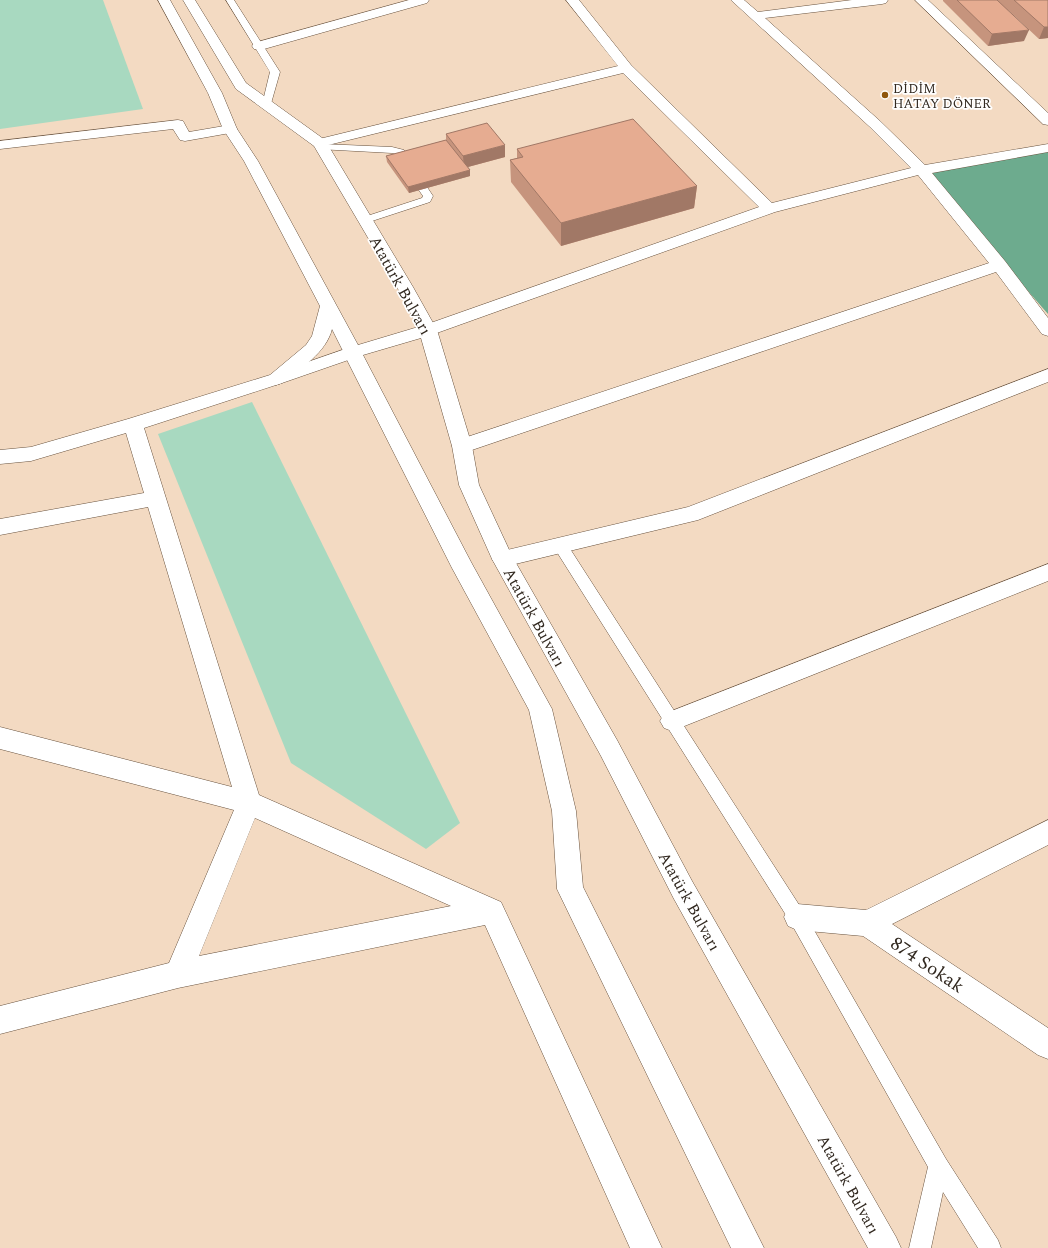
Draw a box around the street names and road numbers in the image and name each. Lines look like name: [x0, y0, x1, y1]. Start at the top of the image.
street label: Atatürk Bulvarı: [363, 232, 437, 339]
street label: Atatürk Bulvarı: [497, 564, 571, 671]
street label: Atatürk Bulvarı: [652, 848, 726, 955]
street label: 874 Sokak: [884, 930, 970, 1001]
street label: Atatürk Bulvarı: [811, 1131, 885, 1238]

